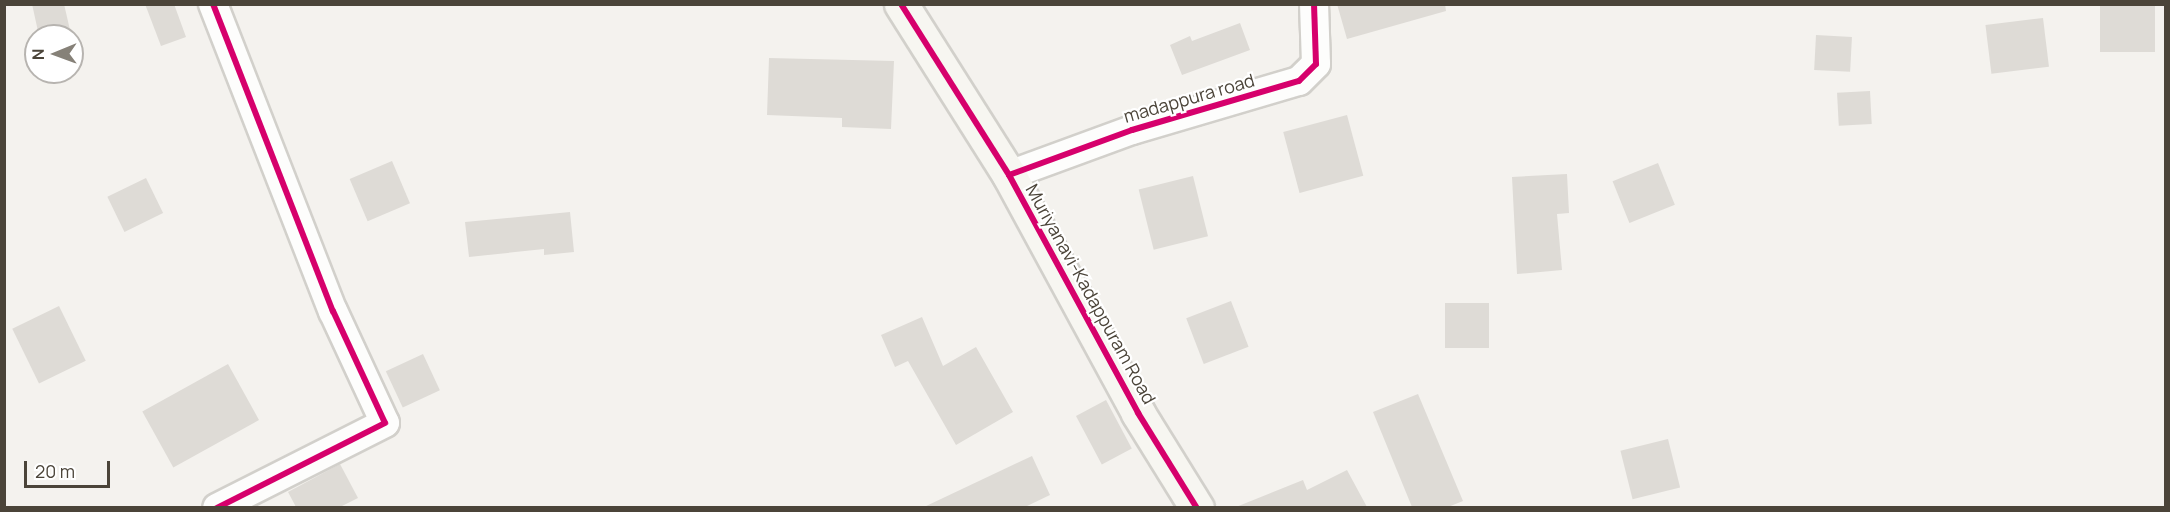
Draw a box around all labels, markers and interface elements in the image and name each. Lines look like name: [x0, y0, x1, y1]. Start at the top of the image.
north arrow: [24, 24, 84, 84]
text: N: [27, 48, 49, 60]
street label: madappura road: [1121, 69, 1257, 127]
street label: Muriyanavi-Kadappuram Road: [1021, 180, 1161, 408]
scale bar: [27, 449, 112, 487]
text: 20 m: [35, 459, 75, 483]

